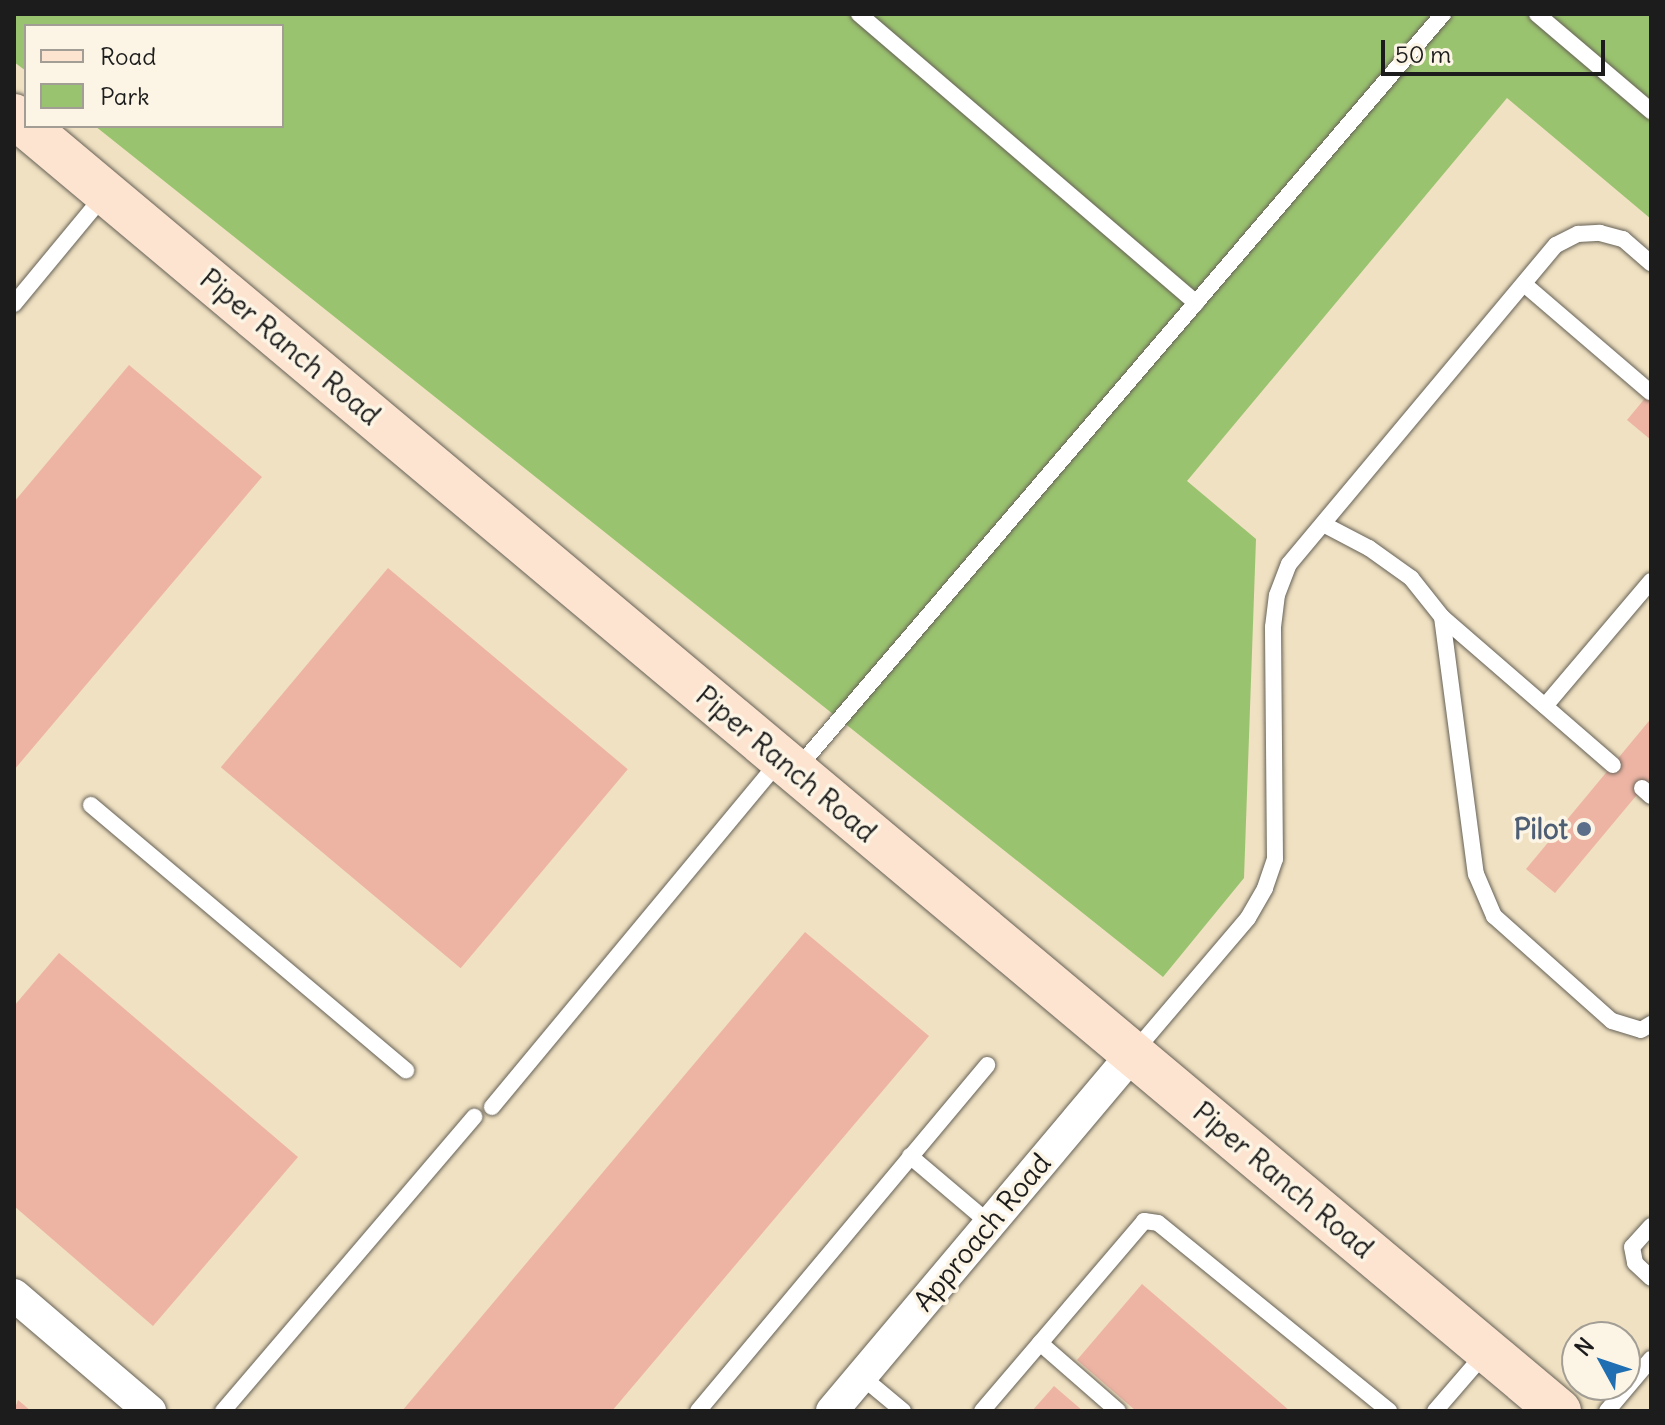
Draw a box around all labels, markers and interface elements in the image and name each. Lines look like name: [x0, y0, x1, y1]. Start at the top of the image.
legend: [24, 24, 284, 128]
scale bar: [1385, 24, 1609, 74]
text: 50 m: [1395, 39, 1451, 69]
text: Road: [100, 41, 156, 71]
text: Park: [100, 81, 150, 111]
street label: Piper Ranch Road: [193, 262, 387, 432]
street label: Piper Ranch Road: [689, 679, 883, 849]
place label: Pilot: [1514, 812, 1568, 846]
marker: Pilot: [1575, 820, 1593, 838]
street label: Piper Ranch Road: [1186, 1095, 1380, 1265]
street label: Approach Road: [906, 1146, 1058, 1318]
north arrow: [1561, 1321, 1641, 1401]
text: N: [1569, 1332, 1600, 1362]

